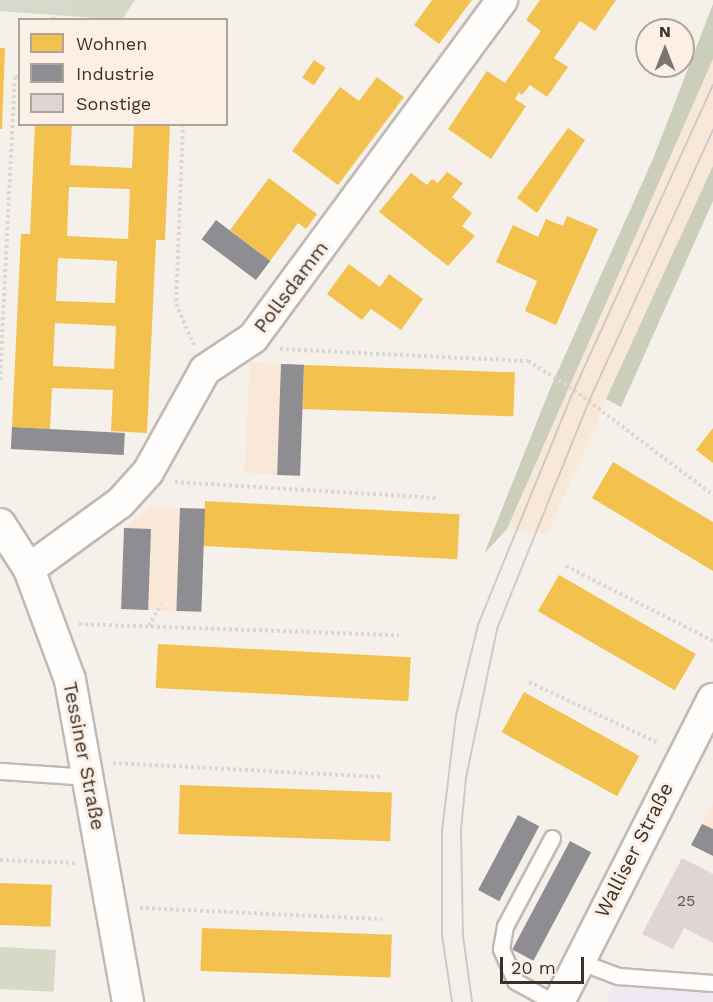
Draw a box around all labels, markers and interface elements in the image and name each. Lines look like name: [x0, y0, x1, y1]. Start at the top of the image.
legend: [18, 18, 228, 126]
north arrow: [635, 18, 695, 78]
text: N: [659, 22, 671, 41]
text: Wohnen: [76, 33, 147, 54]
text: Industrie: [76, 63, 154, 84]
text: Sonstige: [76, 93, 151, 114]
street label: Pollsdamm: [249, 236, 333, 338]
street label: Tessiner Straße: [58, 680, 110, 832]
street label: Walliser Straße: [590, 778, 678, 922]
house number: 25: [677, 891, 695, 911]
scale bar: [503, 945, 587, 983]
text: 20 m: [511, 957, 556, 978]

